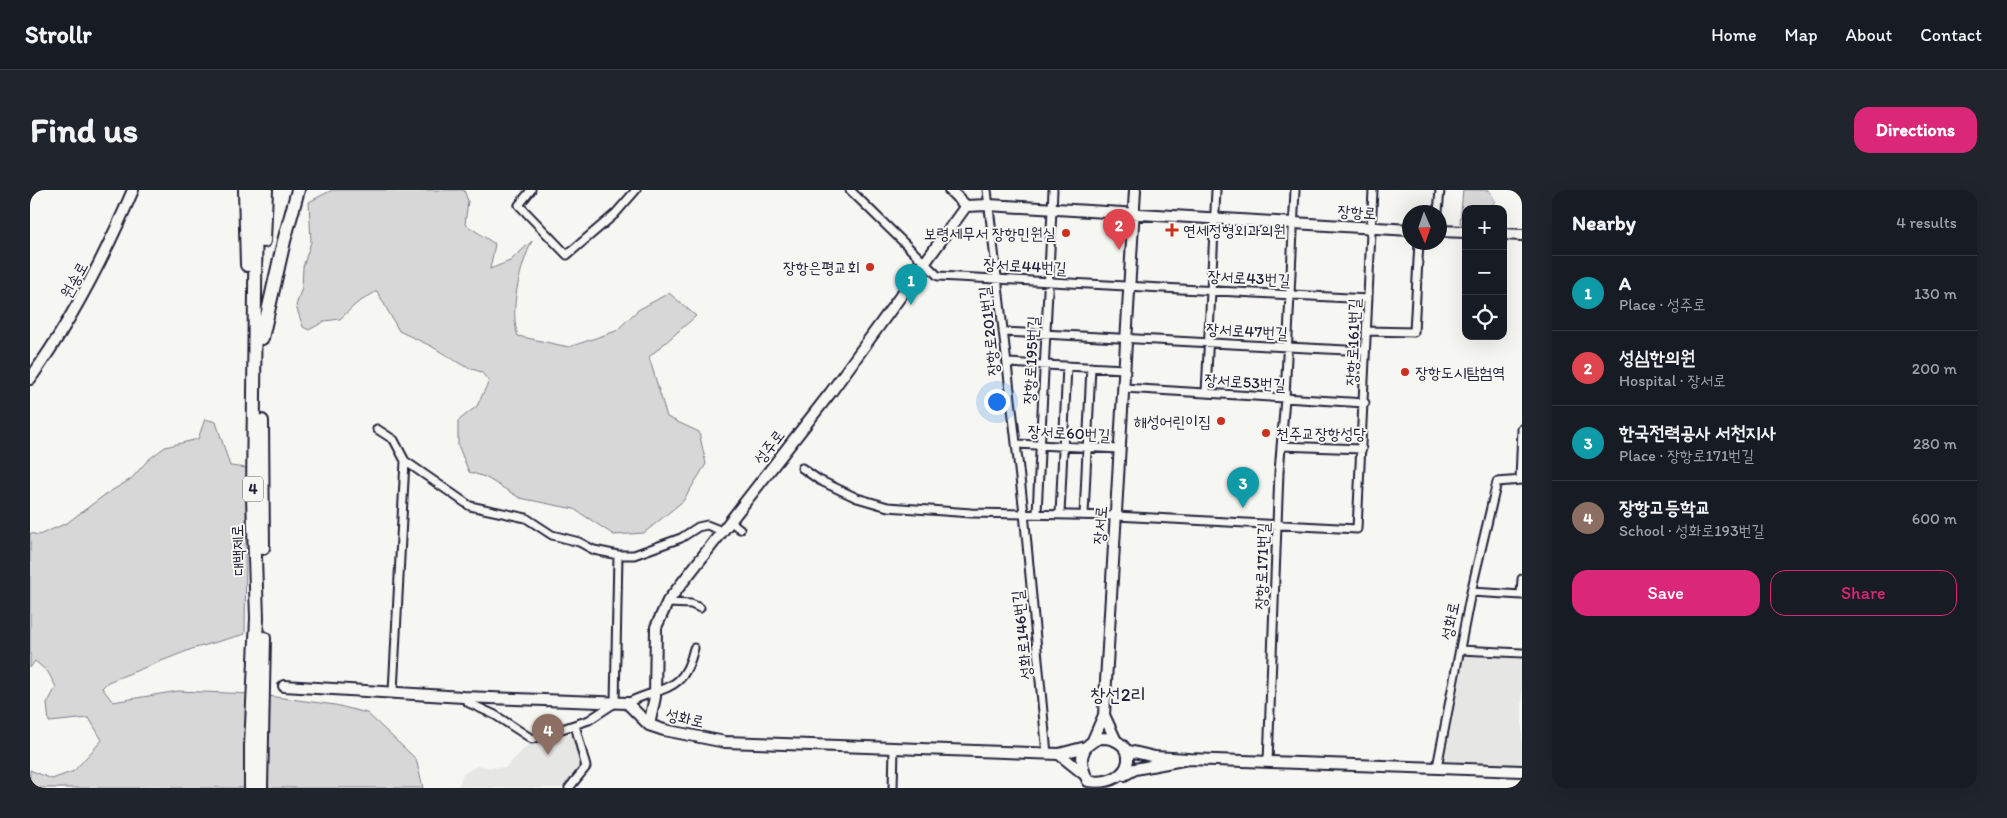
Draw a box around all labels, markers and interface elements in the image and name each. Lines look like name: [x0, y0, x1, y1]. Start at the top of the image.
text: Strollr: [25, 20, 91, 49]
text: Home: [1711, 24, 1757, 46]
text: Map: [1785, 24, 1818, 46]
text: About: [1846, 24, 1892, 46]
text: Contact: [1920, 24, 1982, 46]
button: Directions: [1854, 107, 1977, 153]
text: Find us: [30, 109, 138, 151]
street label: 장항로: [1337, 201, 1377, 223]
north arrow: [1402, 205, 1447, 250]
map controls: [1462, 205, 1507, 340]
button: +: [1462, 205, 1507, 250]
pin: 2: [1103, 209, 1135, 250]
text: Nearby: [1572, 210, 1636, 235]
text: 4 results: [1896, 213, 1957, 232]
place label: 연세정형외과의원: [1183, 221, 1286, 240]
marker: 연세정형외과의원: [1165, 223, 1179, 237]
place label: 보령세무서 장항민원실: [924, 224, 1056, 243]
marker: 보령세무서 장항민원실: [1060, 227, 1072, 239]
button: −: [1462, 250, 1507, 295]
street label: 장서로44번길: [983, 254, 1067, 278]
place label: 장항은평교회: [783, 258, 860, 277]
street label: 원송로: [56, 259, 92, 301]
marker: 장항은평교회: [864, 261, 876, 273]
pin: 1: [895, 264, 927, 305]
street label: 장서로43번길: [1207, 266, 1291, 290]
text: A: [1619, 272, 1631, 295]
text: 1: [1584, 284, 1592, 303]
text: 130 m: [1914, 284, 1957, 303]
street label: 장항로201번길: [975, 285, 1003, 377]
button: locate: [1462, 295, 1507, 340]
text: Place · 성주로: [1619, 295, 1706, 314]
street label: 장항로161번길: [1342, 298, 1364, 386]
street label: 장항로195번길: [1019, 315, 1043, 405]
street label: 장서로47번길: [1206, 319, 1289, 343]
text: 성심한의원: [1619, 346, 1695, 369]
text: 2: [1584, 359, 1592, 378]
text: 200 m: [1912, 359, 1957, 378]
place label: 장항도시탐험역: [1415, 363, 1505, 382]
marker: 장항도시탐험역: [1399, 366, 1411, 378]
street label: 장서로53번길: [1204, 370, 1286, 394]
text: Hospital · 장서로: [1619, 371, 1726, 390]
your location: [984, 389, 1010, 415]
place label: 해성어린이집: [1134, 412, 1211, 431]
marker: 해성어린이집: [1215, 415, 1227, 427]
street label: 장서로60번길: [1027, 421, 1111, 445]
text: 한국전력공사 서천지사: [1619, 421, 1776, 444]
place label: 천주교장항성당: [1276, 424, 1366, 443]
street label: 성주로: [750, 426, 788, 468]
marker: 천주교장항성당: [1260, 427, 1272, 439]
text: 3: [1584, 434, 1592, 453]
text: 280 m: [1913, 434, 1957, 453]
text: Place · 장항로171번길: [1619, 446, 1754, 465]
pin: 3: [1227, 467, 1259, 508]
road number: 4: [243, 476, 263, 502]
text: 장항고등학교: [1619, 496, 1711, 519]
street label: 장서로: [1089, 505, 1111, 545]
text: 4: [1583, 509, 1593, 528]
text: 600 m: [1912, 509, 1957, 528]
text: School · 성화로193번길: [1619, 521, 1764, 540]
street label: 장항로171번길: [1251, 522, 1273, 610]
street label: 대백제로: [228, 524, 248, 576]
button: Save: [1572, 570, 1760, 616]
button: Share: [1770, 570, 1957, 616]
street label: 성화로146번길: [1008, 589, 1036, 681]
street label: 성화로: [1437, 600, 1463, 642]
district label: 창선2리: [1090, 683, 1146, 706]
street label: 성화로: [664, 705, 706, 731]
pin: 4: [532, 714, 564, 755]

